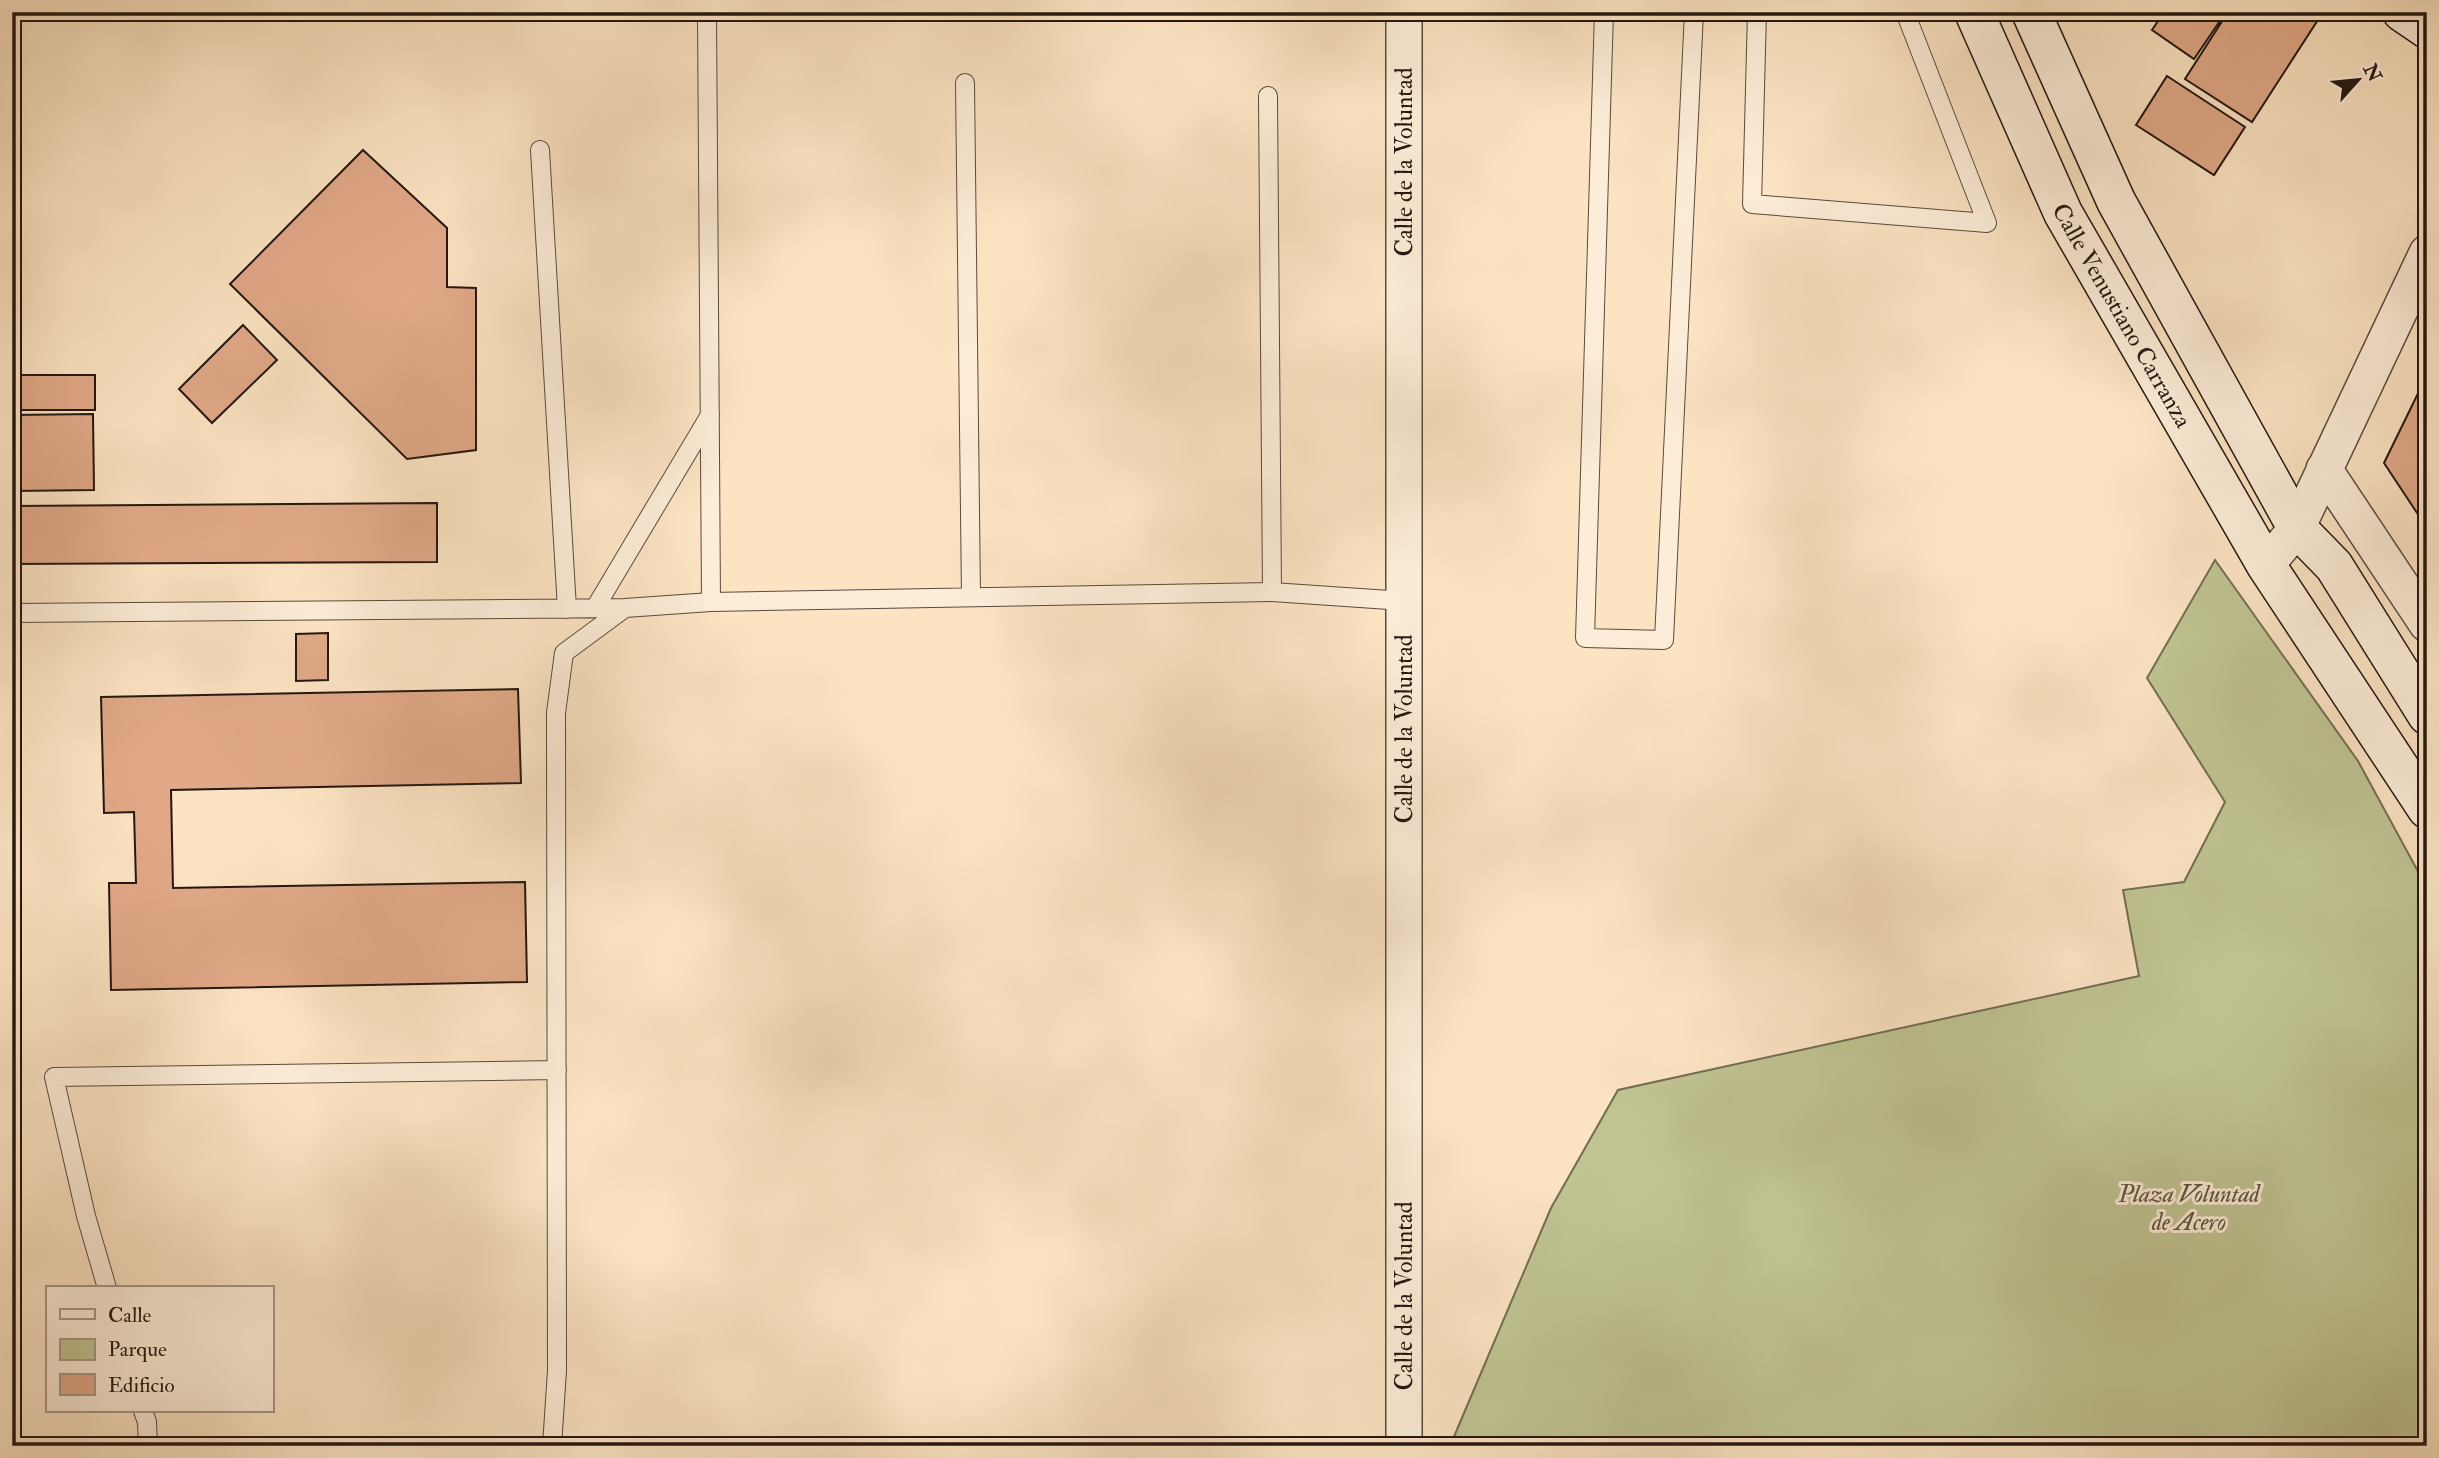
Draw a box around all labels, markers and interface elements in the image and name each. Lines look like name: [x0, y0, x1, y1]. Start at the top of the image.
north arrow: [2324, 46, 2394, 116]
text: N: [2357, 59, 2387, 87]
street label: Calle de la Voluntad: [1389, 67, 1420, 257]
street label: Calle Venustiano Carranza: [2045, 199, 2199, 435]
street label: Calle de la Voluntad: [1389, 634, 1420, 824]
park label: Plaza Voluntad de Acero: [2117, 1179, 2262, 1238]
street label: Calle de la Voluntad: [1389, 1201, 1420, 1391]
legend: [46, 1286, 273, 1412]
text: Calle: [108, 1302, 152, 1329]
text: Parque: [108, 1336, 167, 1363]
text: Edificio: [108, 1372, 175, 1399]

